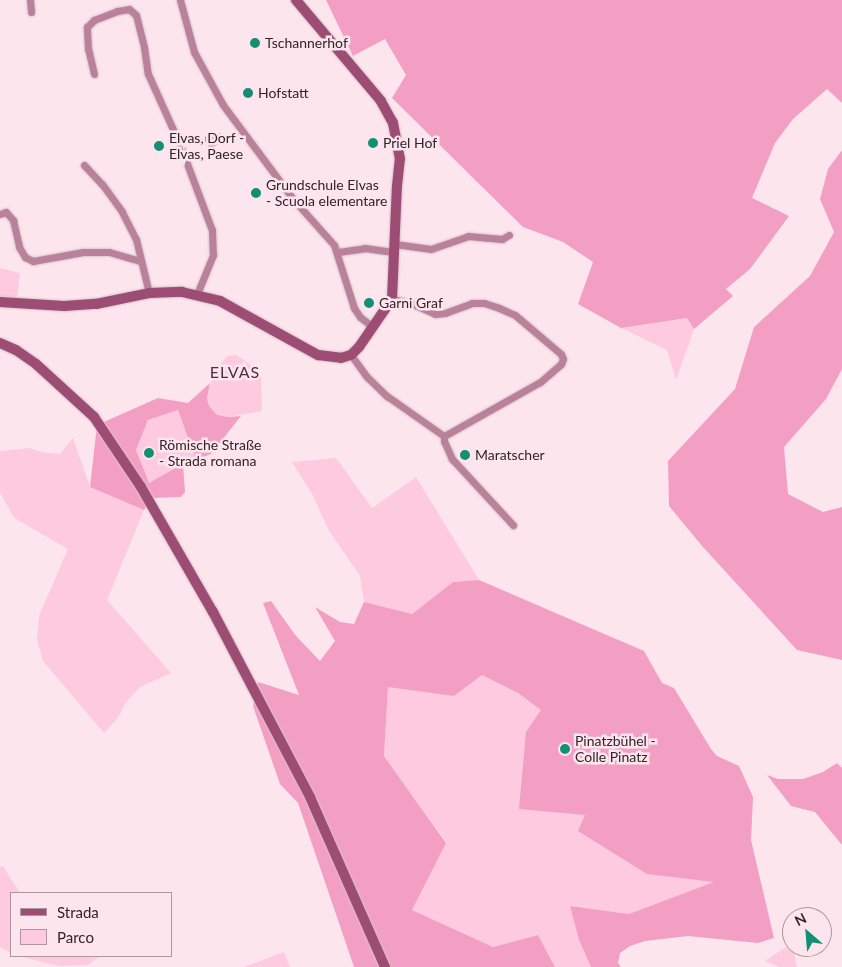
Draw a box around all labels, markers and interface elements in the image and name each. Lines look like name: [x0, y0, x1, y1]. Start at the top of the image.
place label: Tschannerhof: [265, 35, 348, 51]
marker: Tschannerhof: [249, 37, 261, 49]
place label: Hofstatt: [258, 85, 309, 101]
marker: Hofstatt: [242, 87, 254, 99]
place label: Elvas, Dorf - Elvas, Paese: [169, 130, 244, 162]
place label: Priel Hof: [383, 135, 437, 151]
marker: Priel Hof: [367, 137, 379, 149]
marker: Elvas, Dorf - Elvas, Paese: [153, 140, 165, 152]
place label: Grundschule Elvas - Scuola elementare: [266, 177, 387, 210]
marker: Grundschule Elvas - Scuola elementare: [250, 187, 262, 199]
place label: Garni Graf: [379, 295, 443, 311]
marker: Garni Graf: [363, 297, 375, 309]
district label: ELVAS: [209, 362, 261, 382]
place label: Römische Straße - Strada romana: [159, 437, 261, 470]
marker: Römische Straße - Strada romana: [143, 447, 155, 459]
place label: Maratscher: [475, 447, 545, 463]
marker: Maratscher: [459, 449, 471, 461]
place label: Pinatzbühel - Colle Pinatz: [575, 733, 656, 766]
marker: Pinatzbühel - Colle Pinatz: [559, 743, 571, 755]
legend: [10, 892, 172, 957]
text: Strada: [57, 903, 99, 921]
north arrow: [782, 907, 832, 957]
text: N: [792, 909, 809, 929]
text: Parco: [57, 928, 94, 946]

